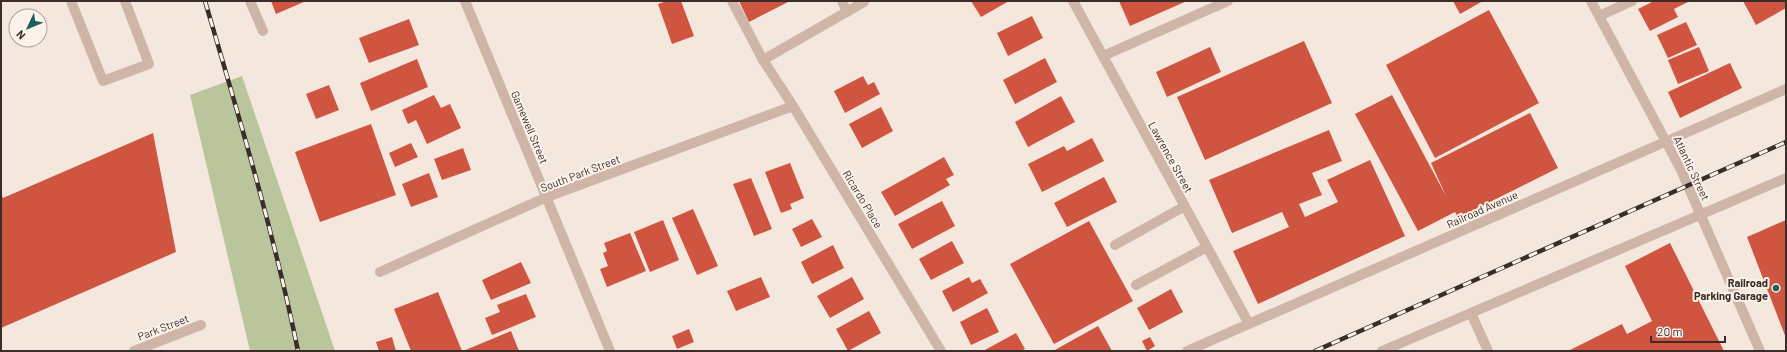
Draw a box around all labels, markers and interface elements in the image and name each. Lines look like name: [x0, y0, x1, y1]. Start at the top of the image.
north arrow: [8, 8, 48, 48]
text: N: [13, 28, 28, 42]
street label: Gamewell Street: [509, 89, 551, 165]
street label: Lawrence Street: [1146, 119, 1196, 195]
street label: Atlantic Street: [1671, 134, 1713, 202]
street label: South Park Street: [538, 152, 622, 194]
street label: Ricardo Place: [841, 168, 885, 230]
street label: Railroad Avenue: [1444, 187, 1520, 230]
place label: Railroad Parking Garage: [1694, 276, 1768, 302]
marker: Railroad Parking Garage: [1771, 283, 1781, 293]
street label: Park Street: [136, 311, 190, 343]
scale bar: [1651, 318, 1725, 344]
text: 20 m: [1657, 324, 1683, 338]

